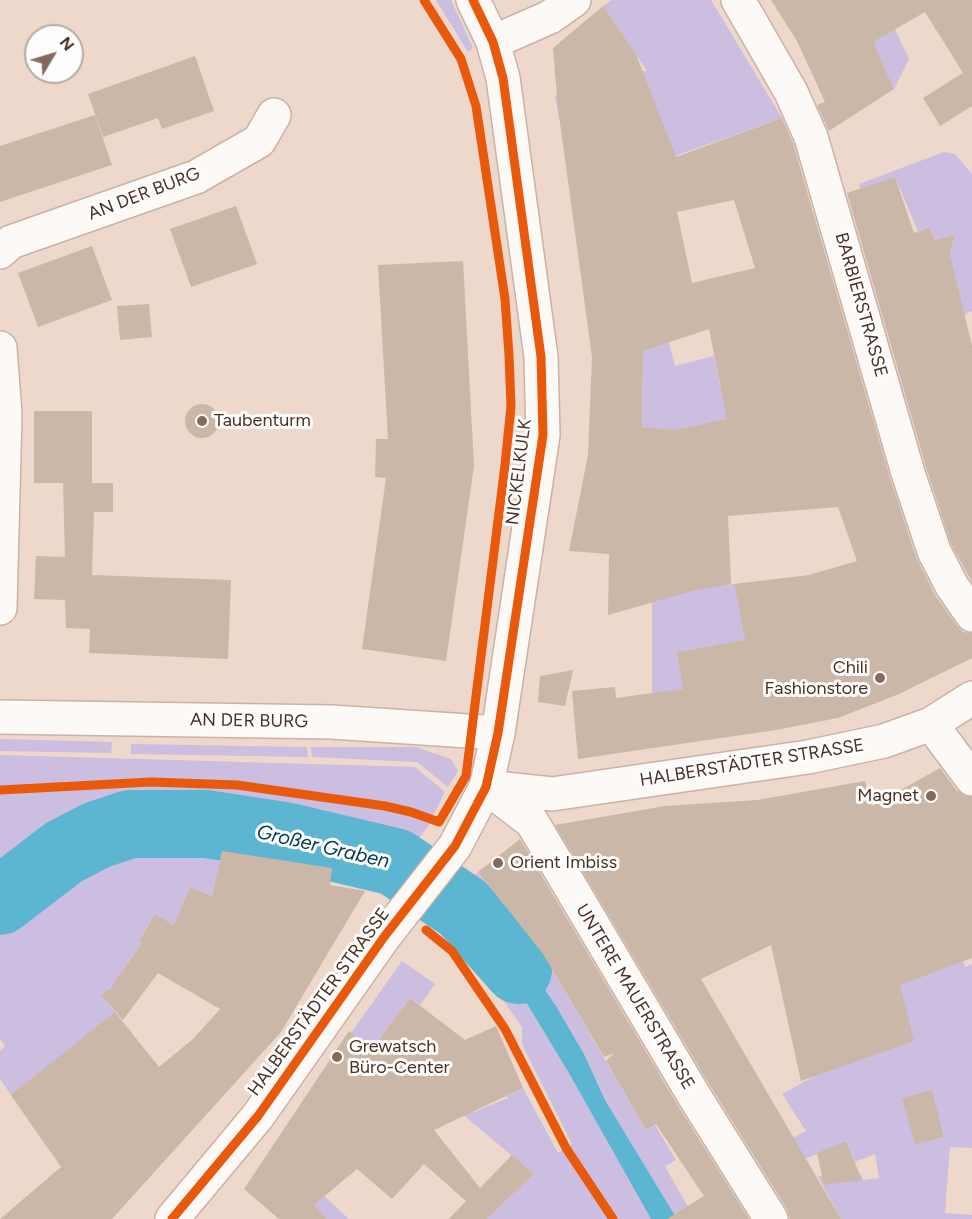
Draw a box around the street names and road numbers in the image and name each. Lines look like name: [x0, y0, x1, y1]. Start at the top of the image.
street label: AN DER BURG: [85, 163, 203, 225]
street label: BARBIERSTRASSE: [830, 230, 892, 380]
street label: NICKELKULK: [502, 418, 536, 526]
street label: AN DER BURG: [190, 709, 308, 733]
street label: HALBERSTÄDTER STRASSE: [638, 735, 866, 791]
street label: UNTERE MAUERSTRASSE: [571, 900, 699, 1094]
street label: HALBERSTÄDTER STRASSE: [244, 904, 394, 1100]

